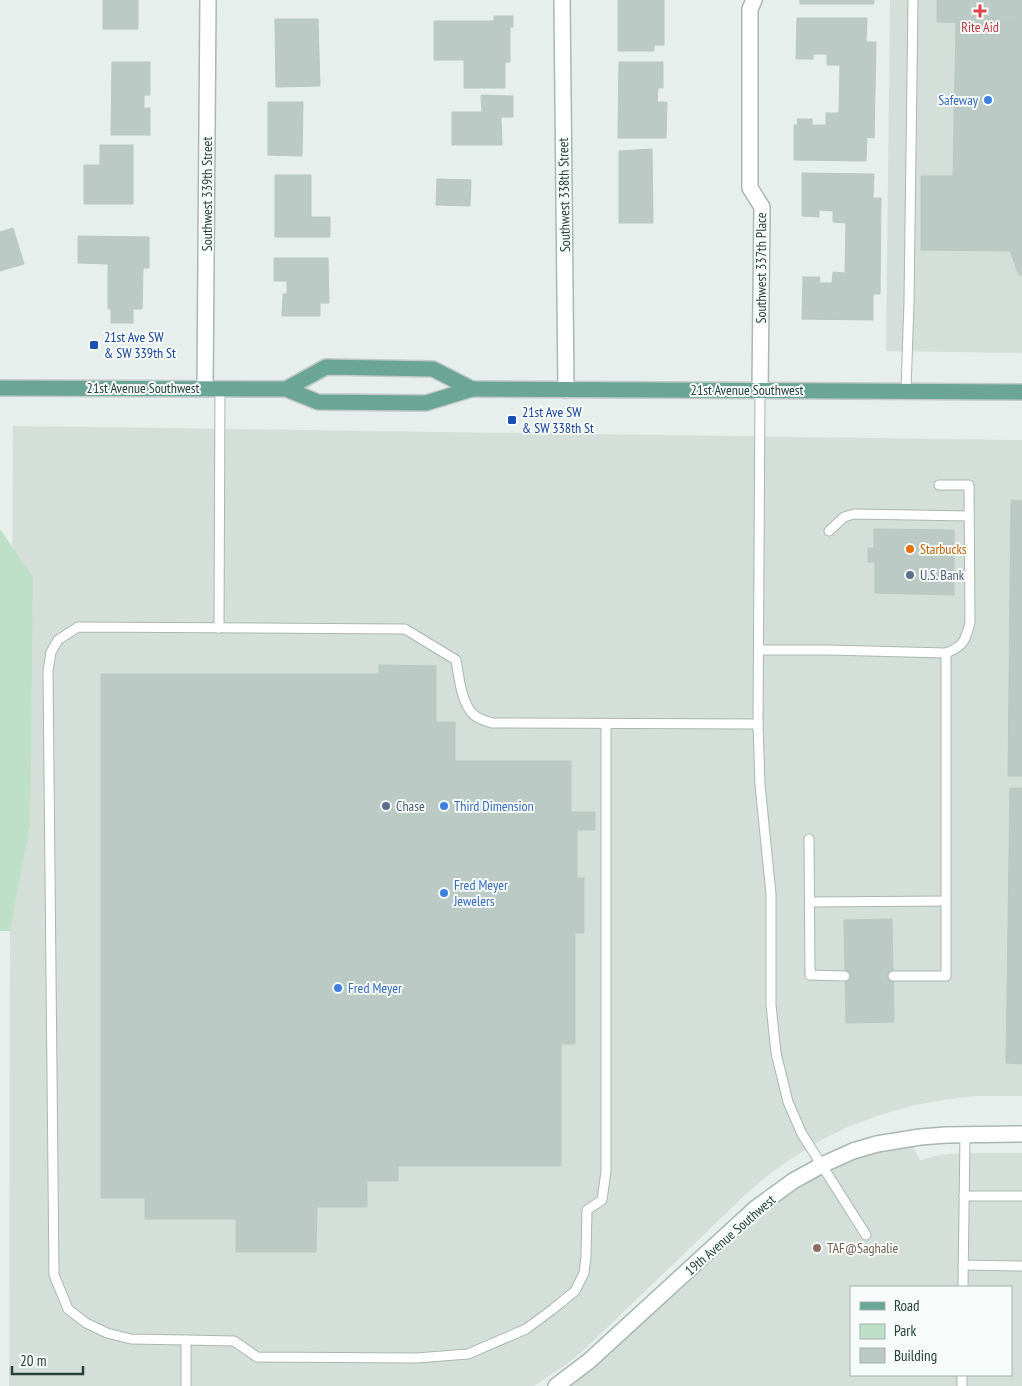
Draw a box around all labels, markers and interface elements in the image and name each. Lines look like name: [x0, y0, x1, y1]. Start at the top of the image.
marker: Rite Aid: [974, 5, 986, 17]
place label: Rite Aid: [961, 18, 999, 36]
place label: Safeway: [938, 91, 979, 109]
marker: Safeway: [982, 94, 994, 106]
street label: Southwest 339th Street: [198, 137, 216, 251]
street label: Southwest 338th Street: [554, 137, 574, 252]
street label: Southwest 337th Place: [752, 212, 770, 324]
place label: 21st Ave SW & SW 339th St: [104, 328, 176, 362]
marker: 21st Ave SW & SW 339th St: [88, 339, 100, 351]
street label: 21st Avenue Southwest: [87, 379, 200, 397]
street label: 21st Avenue Southwest: [691, 381, 804, 399]
place label: 21st Ave SW & SW 338th St: [522, 403, 594, 437]
marker: 21st Ave SW & SW 338th St: [506, 414, 518, 426]
place label: Starbucks: [920, 540, 967, 558]
marker: Starbucks: [904, 543, 916, 555]
place label: U.S. Bank: [920, 566, 965, 584]
marker: U.S. Bank: [904, 569, 916, 581]
place label: Chase: [396, 797, 425, 815]
place label: Third Dimension: [454, 797, 534, 815]
marker: Chase: [380, 800, 392, 812]
marker: Third Dimension: [438, 800, 450, 812]
place label: Fred Meyer Jewelers: [453, 876, 508, 910]
marker: Fred Meyer Jewelers: [438, 887, 450, 899]
place label: Fred Meyer: [348, 979, 402, 997]
marker: Fred Meyer: [332, 982, 344, 994]
street label: 19th Avenue Southwest: [681, 1191, 779, 1279]
place label: TAF@Saghalie: [827, 1239, 899, 1257]
marker: TAF@Saghalie: [811, 1242, 823, 1254]
legend: [850, 1286, 1012, 1376]
text: Road: [894, 1296, 920, 1315]
text: Park: [894, 1321, 916, 1340]
scale bar: [12, 1344, 84, 1376]
text: Building: [894, 1346, 937, 1365]
text: 20 m: [20, 1351, 46, 1370]

